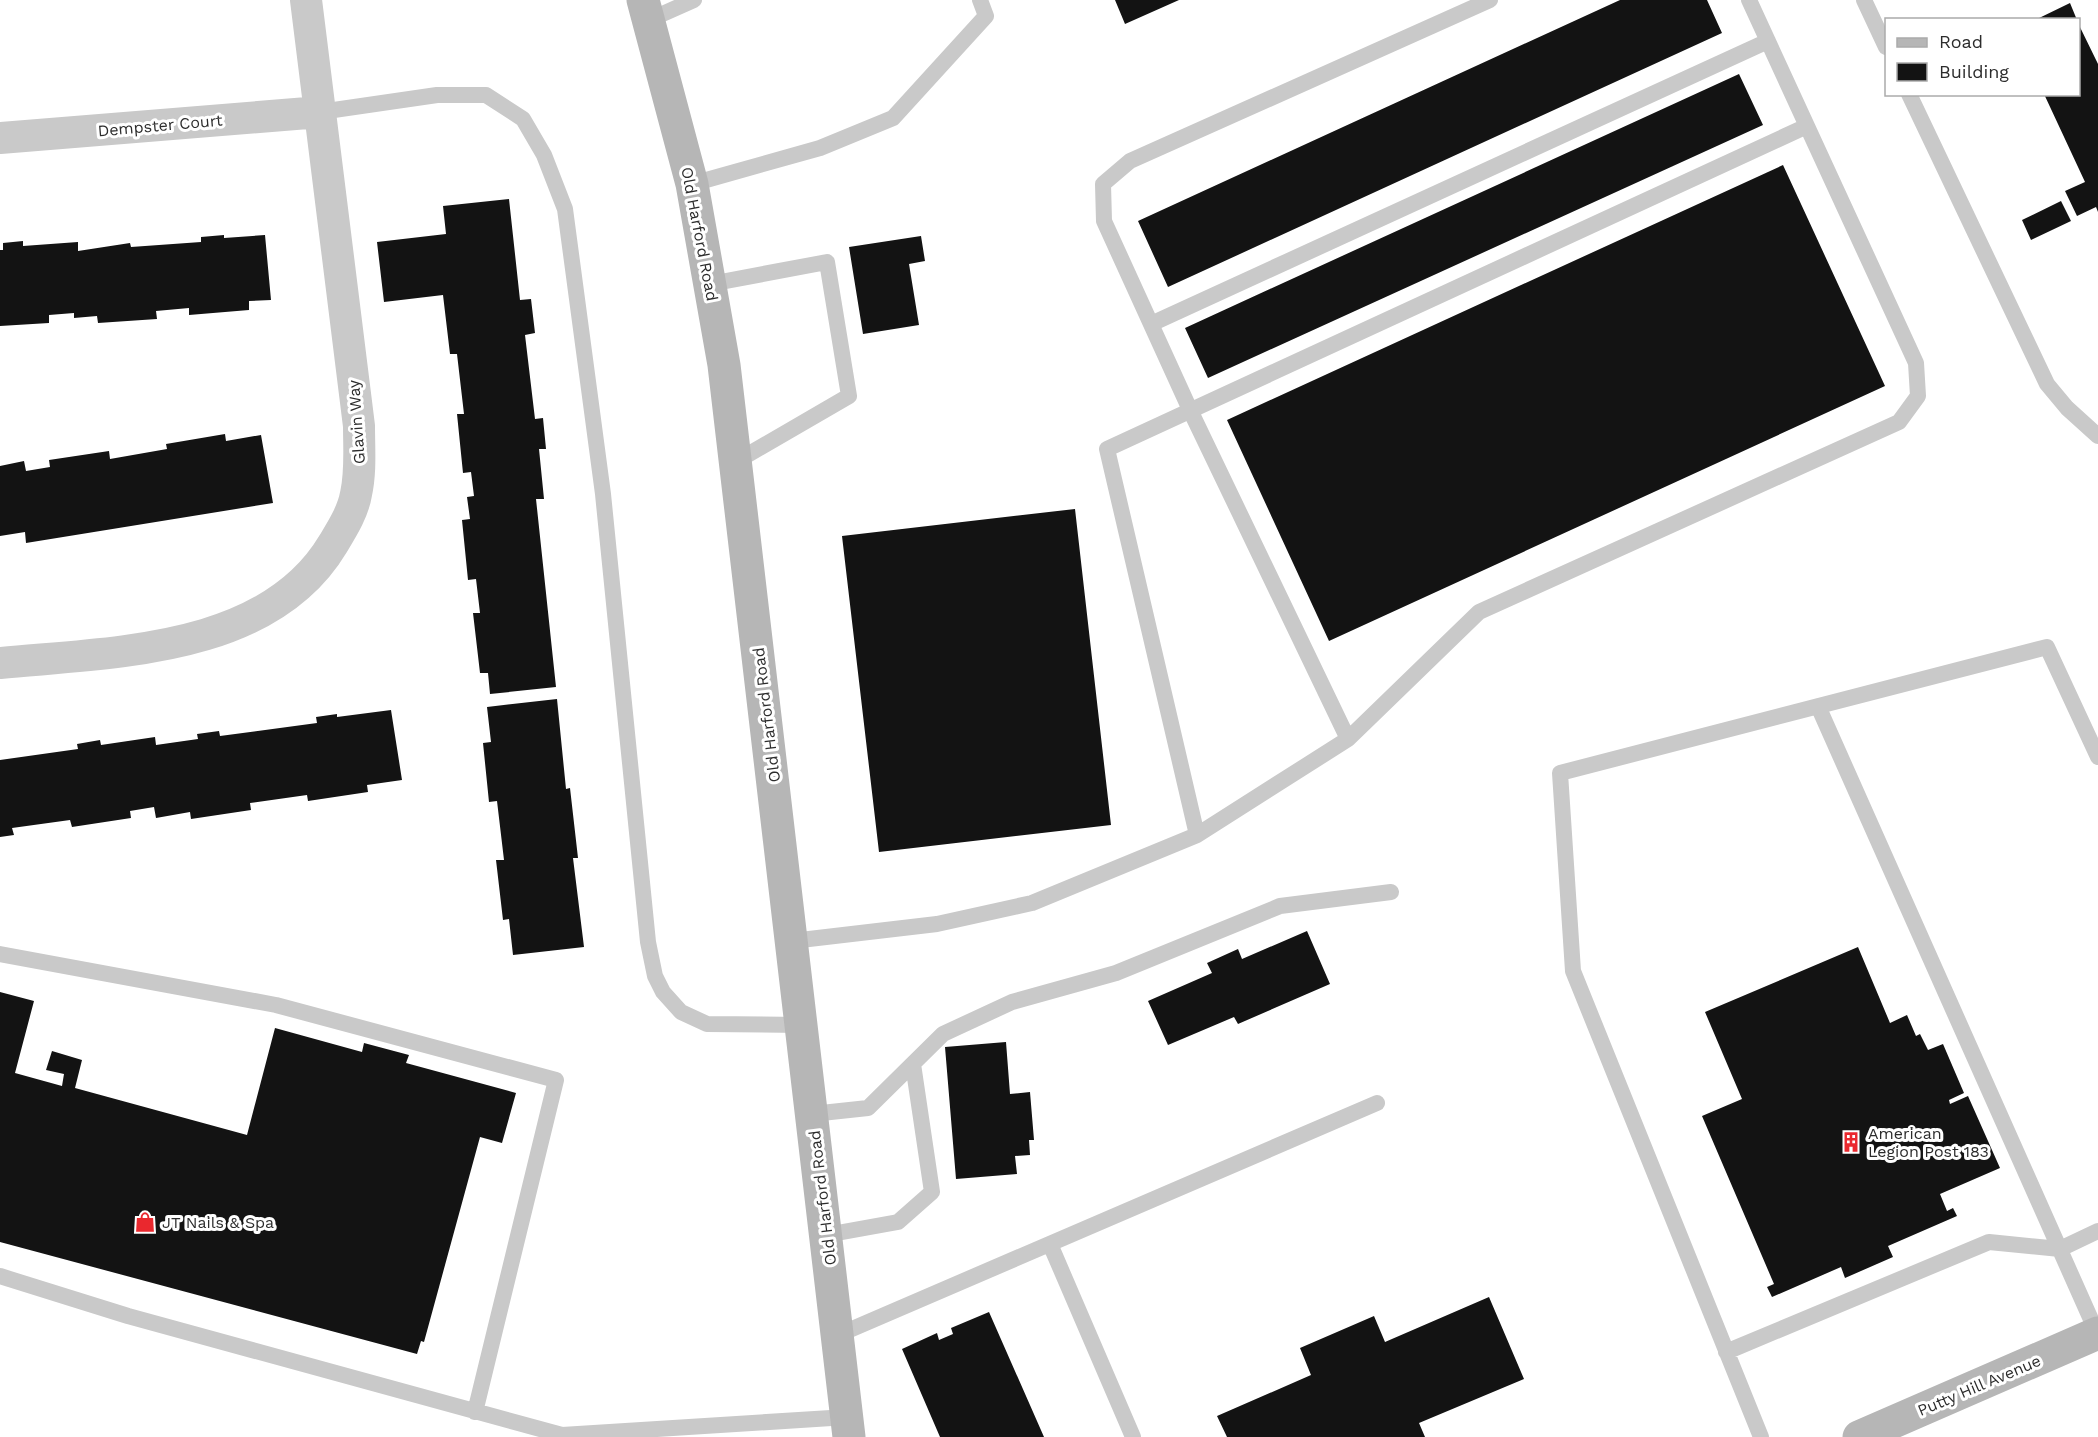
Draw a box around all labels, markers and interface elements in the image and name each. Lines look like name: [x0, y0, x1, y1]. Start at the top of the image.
legend: [1885, 18, 2080, 96]
text: Road: [1939, 31, 1983, 52]
text: Building: [1939, 61, 2009, 82]
street label: Dempster Court: [97, 111, 224, 140]
street label: Old Harford Road: [677, 165, 722, 303]
street label: Glavin Way: [344, 378, 369, 465]
street label: Old Harford Road: [749, 646, 784, 784]
place label: American Legion Post 183: [1868, 1124, 1989, 1161]
street label: Old Harford Road: [805, 1129, 840, 1267]
building icon: American Legion Post 183: [1839, 1130, 1863, 1154]
shop icon: JT Nails & Spa: [133, 1210, 157, 1234]
place label: JT Nails & Spa: [162, 1213, 274, 1232]
street label: Putty Hill Avenue: [1915, 1351, 2044, 1420]

